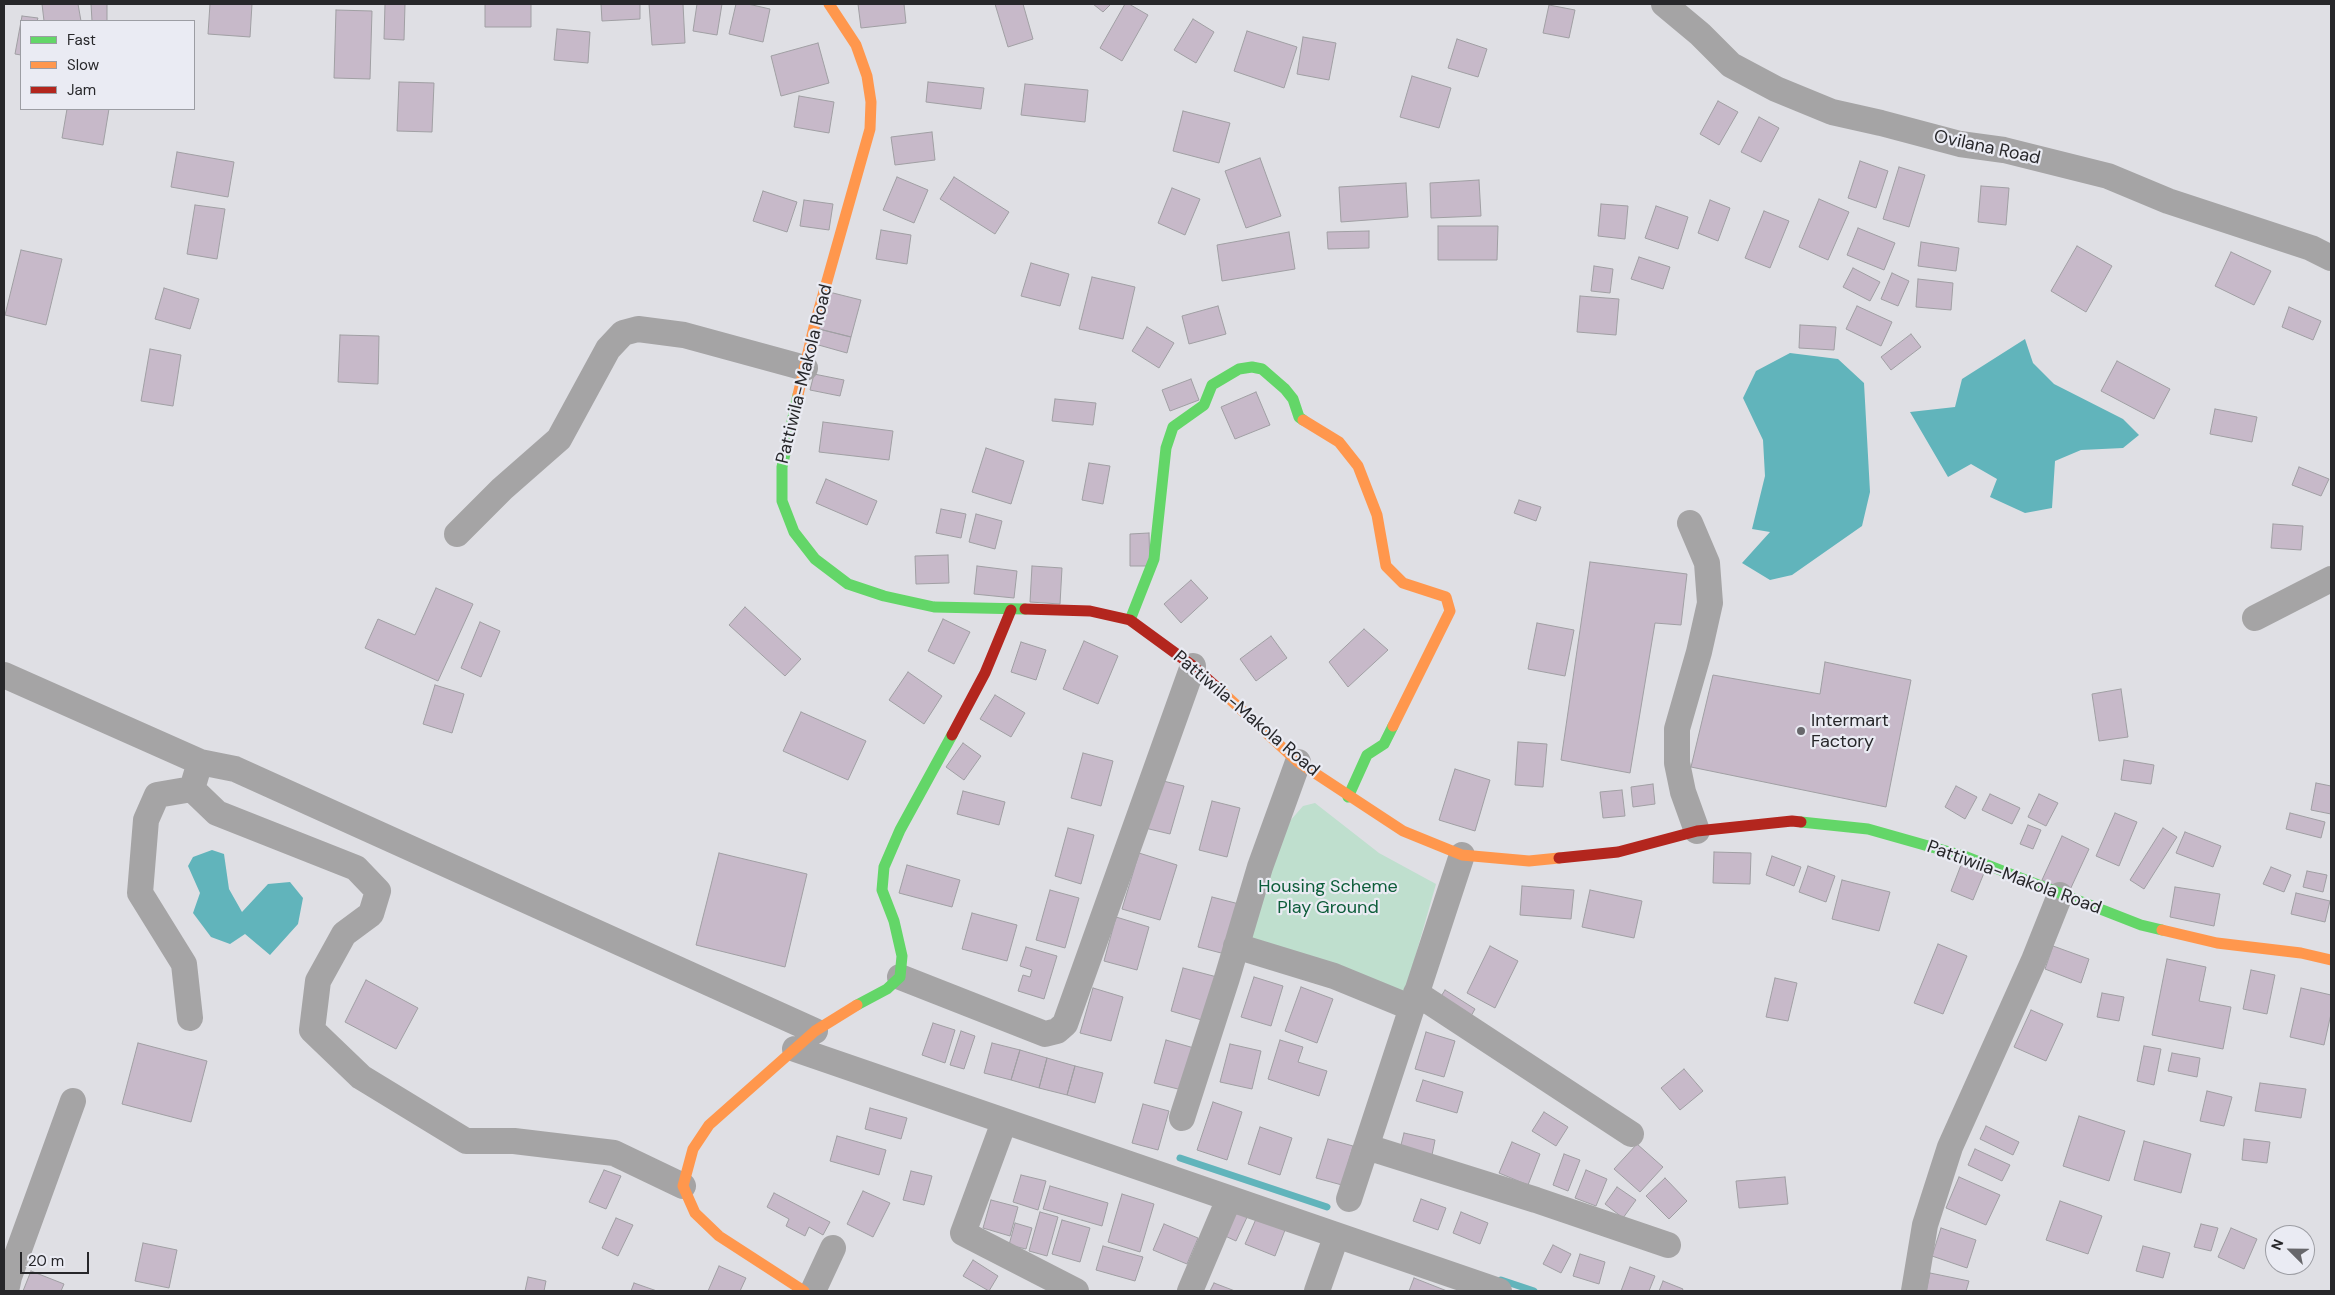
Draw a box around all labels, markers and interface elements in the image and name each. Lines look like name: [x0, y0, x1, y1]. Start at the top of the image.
legend: [20, 20, 195, 110]
text: Fast: [67, 30, 96, 50]
text: Slow: [67, 55, 99, 75]
text: Jam: [67, 80, 96, 100]
street label: Ovilana Road: [1932, 126, 2042, 170]
street label: Pattiwila-Makola Road: [772, 282, 838, 466]
street label: Pattiwila-Makola Road: [1169, 647, 1323, 781]
place label: Intermart Factory: [1811, 710, 1889, 752]
marker: Intermart Factory: [1795, 725, 1807, 737]
street label: Pattiwila-Makola Road: [1924, 836, 2104, 920]
park label: Housing Scheme Play Ground: [1258, 876, 1398, 919]
north arrow: [2265, 1225, 2315, 1275]
text: N: [2267, 1236, 2287, 1253]
scale bar: [22, 1242, 91, 1274]
text: 20 m: [28, 1251, 64, 1271]

